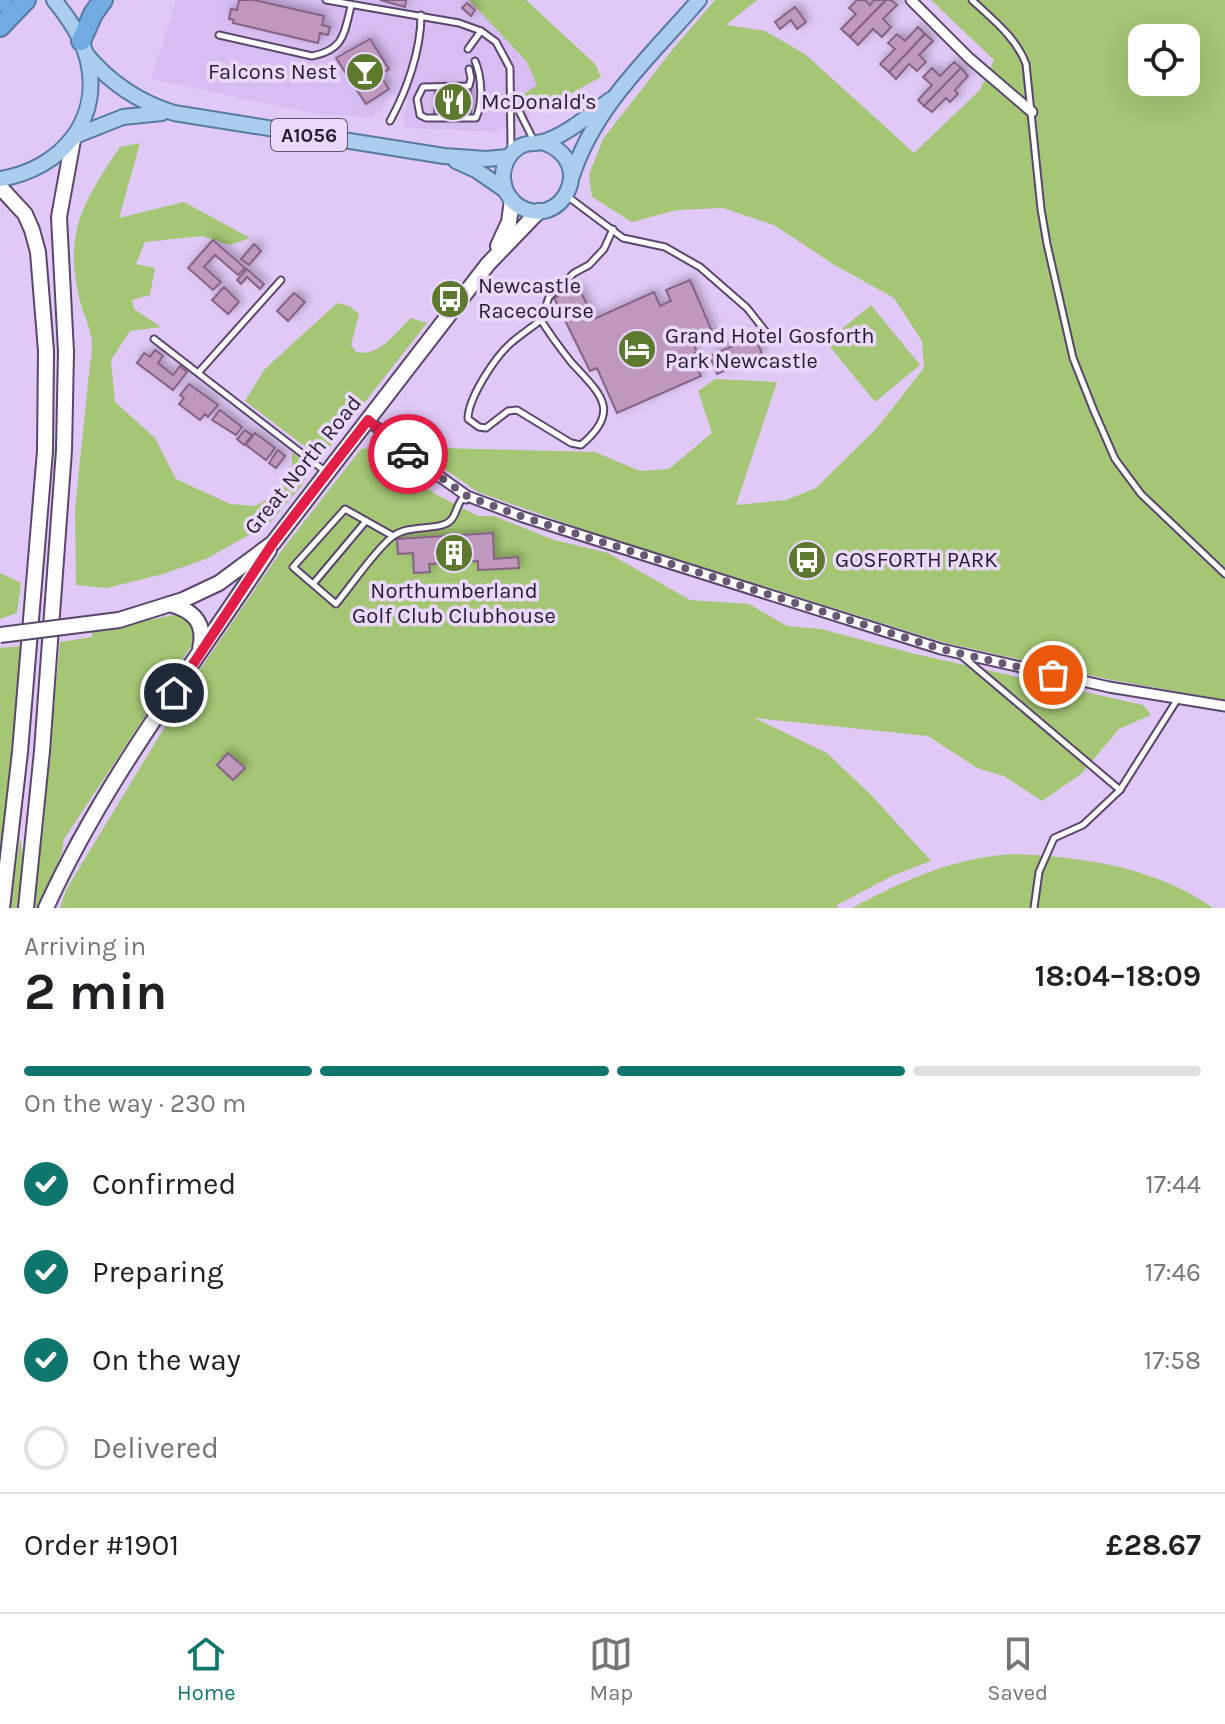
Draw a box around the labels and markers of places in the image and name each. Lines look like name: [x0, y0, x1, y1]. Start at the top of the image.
bar icon: Falcons Nest: [344, 51, 386, 93]
place label: Falcons Nest: [208, 59, 337, 85]
restaurant icon: McDonald's: [432, 81, 474, 123]
place label: McDonald's: [481, 89, 597, 115]
place label: Newcastle Racecourse: [478, 273, 594, 324]
bus stop icon: Newcastle Racecourse: [429, 278, 471, 320]
place label: Grand Hotel Gosforth Park Newcastle: [665, 323, 875, 374]
hotel icon: Grand Hotel Gosforth Park Newcastle: [616, 328, 658, 370]
building icon: Northumberland Golf Club Clubhouse: [433, 532, 475, 574]
bus stop icon: GOSFORTH PARK: [786, 539, 828, 581]
place label: GOSFORTH PARK: [835, 547, 998, 573]
place label: Northumberland Golf Club Clubhouse: [352, 578, 556, 629]
pin: [1019, 641, 1087, 709]
pin: [140, 659, 208, 727]

